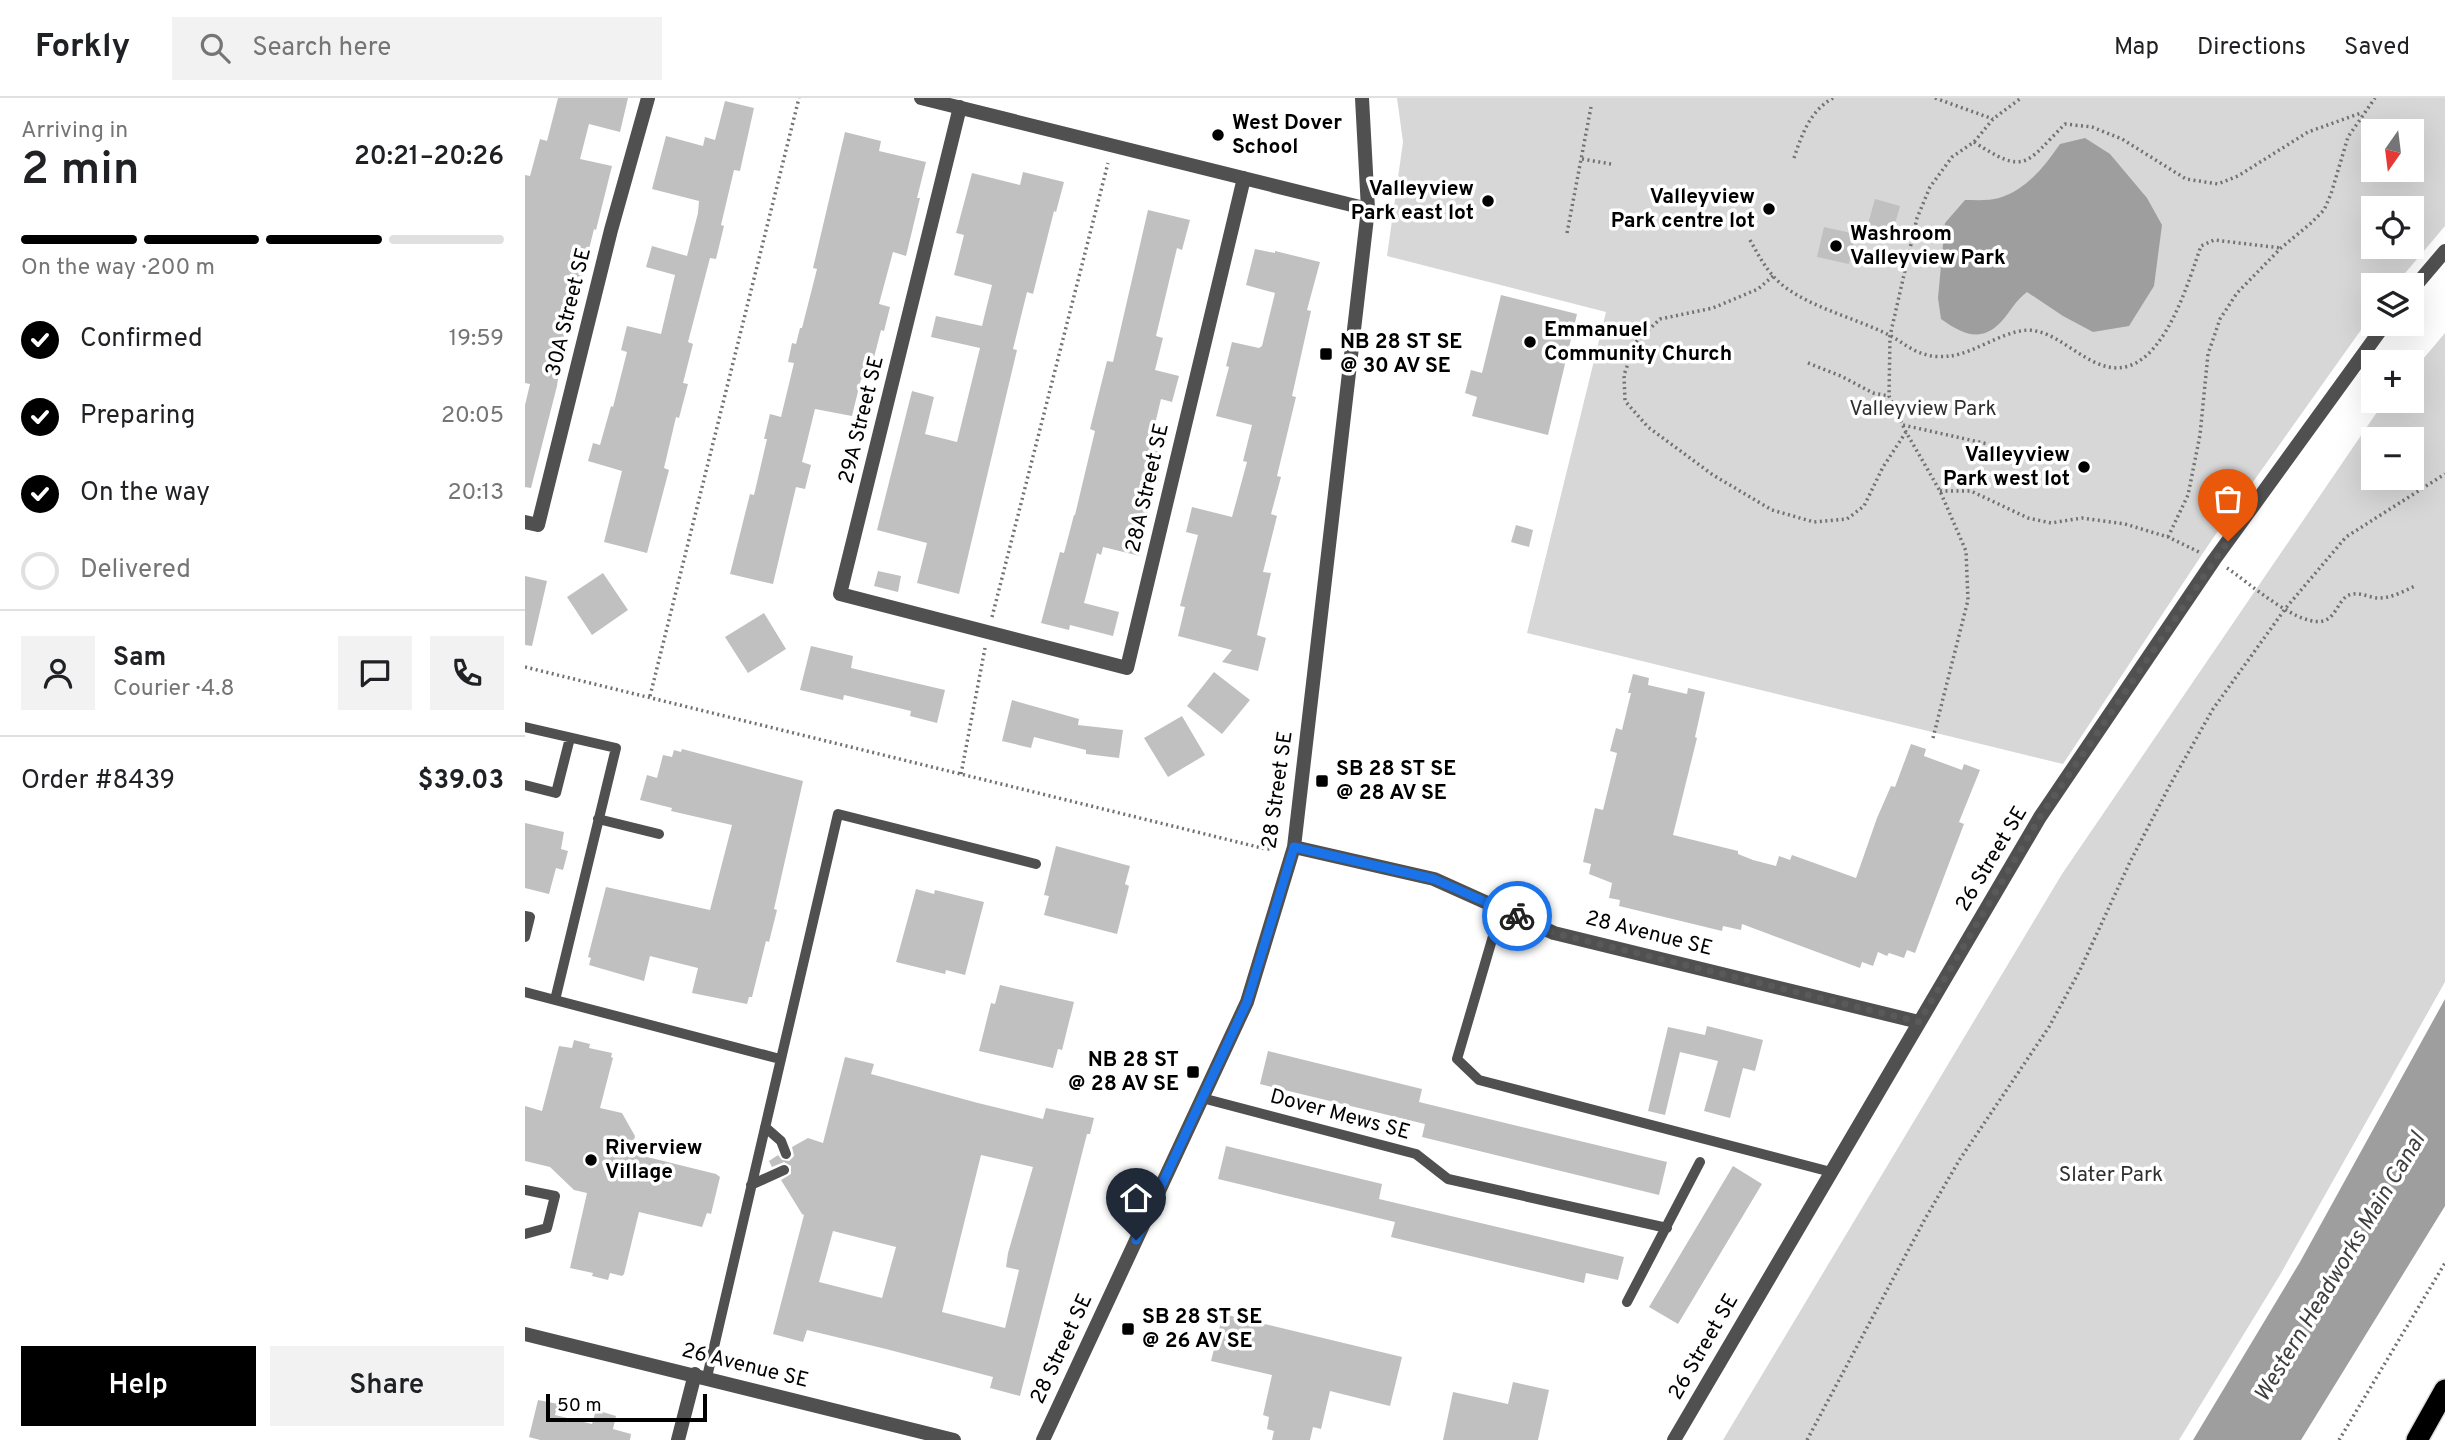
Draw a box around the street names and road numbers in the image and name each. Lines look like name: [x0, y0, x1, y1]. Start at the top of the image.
street label: 30A Street SE: [540, 245, 598, 379]
street label: 29A Street SE: [833, 353, 891, 487]
street label: 28A Street SE: [1120, 421, 1176, 555]
street label: 28 Street SE: [1256, 729, 1300, 851]
street label: 26 Street SE: [1950, 801, 2034, 917]
street label: 28 Avenue SE: [1583, 905, 1715, 963]
street label: Dover Mews SE: [1267, 1083, 1413, 1147]
street label: 26 Street SE: [1663, 1289, 1745, 1405]
street label: 28 Street SE: [1025, 1290, 1099, 1408]
street label: 26 Avenue SE: [679, 1337, 811, 1395]

